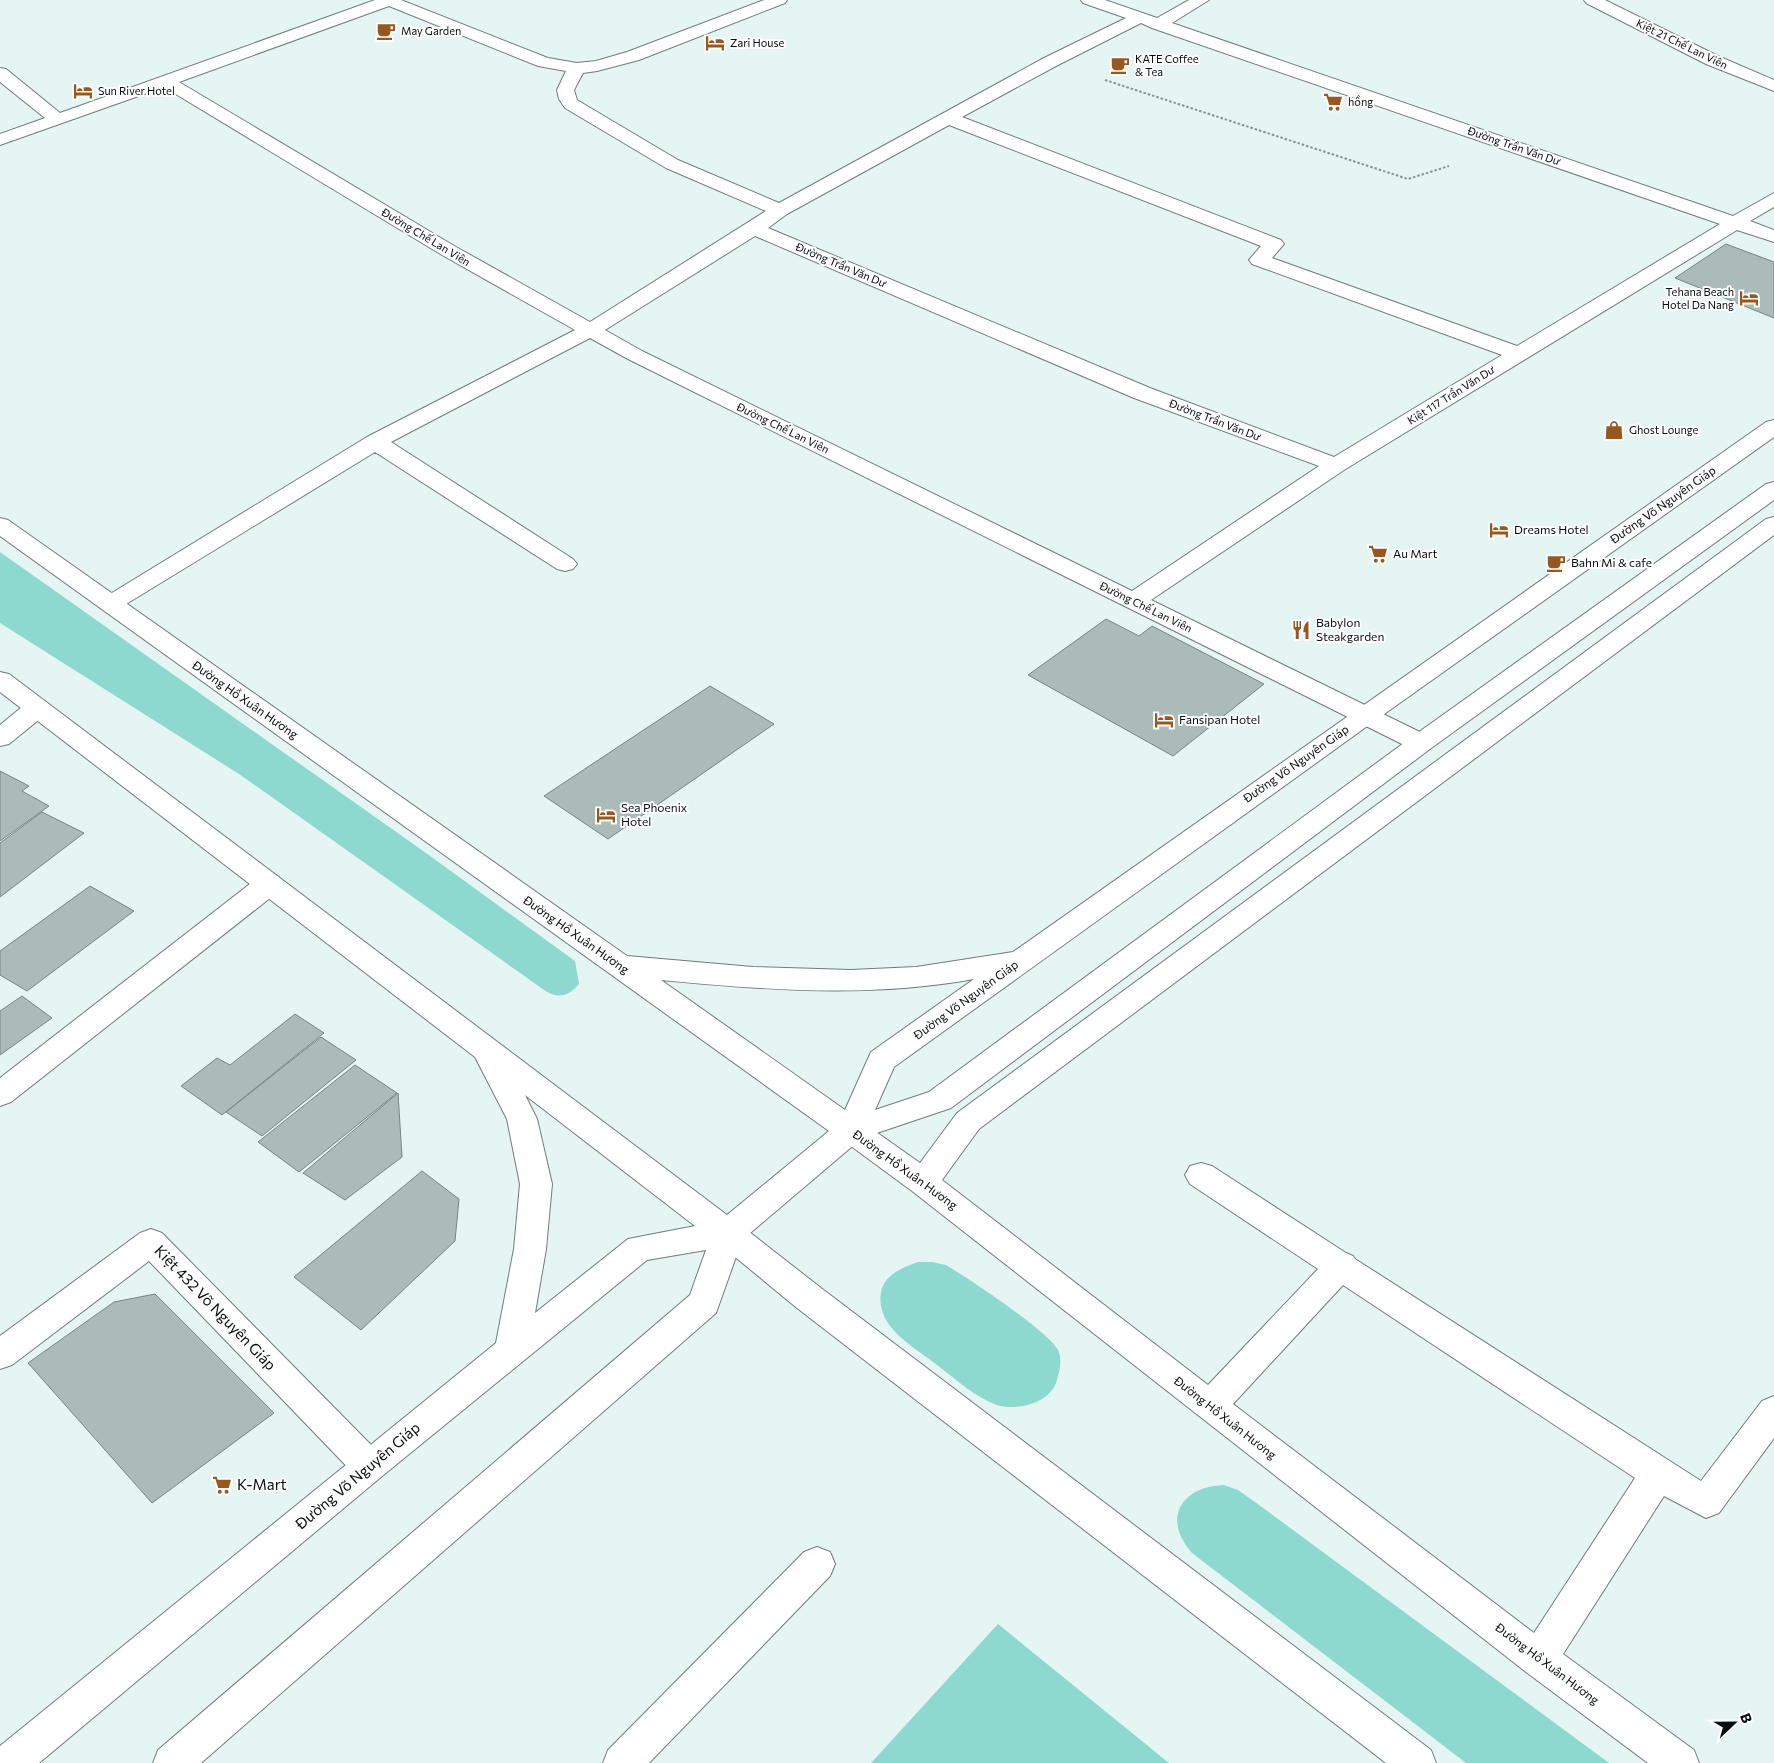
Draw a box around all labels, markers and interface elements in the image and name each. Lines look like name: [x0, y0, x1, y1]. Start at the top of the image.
street label: Kiệt 21 Chế Lan Viên: [1634, 16, 1730, 71]
cafe icon: May Garden: [375, 20, 397, 42]
place label: May Garden: [401, 24, 461, 37]
hotel icon: Zari House: [704, 32, 726, 54]
place label: Zari House: [730, 36, 784, 49]
place label: KATE Coffee & Tea: [1135, 52, 1199, 78]
cafe icon: KATE Coffee & Tea: [1109, 54, 1131, 76]
hotel icon: Sun River Hotel: [72, 80, 94, 102]
place label: Sun River Hotel: [98, 84, 175, 97]
supermarket icon: hồng: [1322, 91, 1344, 113]
place label: hồng: [1348, 95, 1373, 108]
street label: Đường Trần Văn Dư: [1465, 123, 1563, 168]
street label: Đường Chế Lan Viên: [379, 204, 473, 268]
street label: Đường Trần Văn Dư: [793, 239, 889, 290]
place label: Tehana Beach Hotel Da Nang: [1662, 285, 1734, 311]
hotel icon: Tehana Beach Hotel Da Nang: [1738, 287, 1760, 309]
street label: Kiệt 117 Trần Văn Dư: [1405, 362, 1498, 427]
street label: Đường Trần Văn Dư: [1167, 396, 1264, 443]
street label: Đường Chế Lan Viên: [734, 399, 831, 456]
shop icon: Ghost Lounge: [1603, 419, 1625, 441]
place label: Ghost Lounge: [1629, 423, 1699, 436]
street label: Đường Võ Nguyên Giáp: [1606, 462, 1718, 546]
hotel icon: Dreams Hotel: [1488, 519, 1510, 541]
place label: Dreams Hotel: [1514, 522, 1589, 536]
supermarket icon: Au Mart: [1367, 543, 1389, 565]
place label: Au Mart: [1393, 546, 1438, 560]
cafe icon: Bahn Mi & cafe: [1545, 552, 1567, 574]
place label: Bahn Mi & cafe: [1571, 555, 1652, 569]
street label: Đường Chế Lan Viên: [1097, 578, 1194, 635]
place label: Babylon Steakgarden: [1316, 615, 1384, 643]
restaurant icon: Babylon Steakgarden: [1290, 619, 1312, 641]
street label: Đường Hồ Xuân Hương: [189, 657, 302, 741]
hotel icon: Fansipan Hotel: [1153, 709, 1175, 731]
place label: Fansipan Hotel: [1179, 712, 1260, 726]
street label: Đường Võ Nguyên Giáp: [1239, 721, 1351, 805]
place label: Sea Phoenix Hotel: [621, 800, 688, 828]
hotel icon: Sea Phoenix Hotel: [595, 804, 617, 826]
street label: Đường Hồ Xuân Hương: [520, 892, 633, 976]
street label: Đường Võ Nguyên Giáp: [910, 957, 1020, 1042]
street label: Đường Hồ Xuân Hương: [850, 1126, 961, 1212]
street label: Kiệt 432 Võ Nguyên Giáp: [151, 1241, 280, 1374]
street label: Đường Hồ Xuân Hương: [1171, 1372, 1280, 1462]
street label: Đường Võ Nguyên Giáp: [291, 1418, 423, 1533]
supermarket icon: K-Mart: [211, 1474, 233, 1496]
place label: K-Mart: [237, 1475, 287, 1493]
street label: Đường Hồ Xuân Hương: [1492, 1619, 1602, 1707]
north arrow: [1709, 1698, 1759, 1748]
text: B: [1737, 1710, 1756, 1725]

